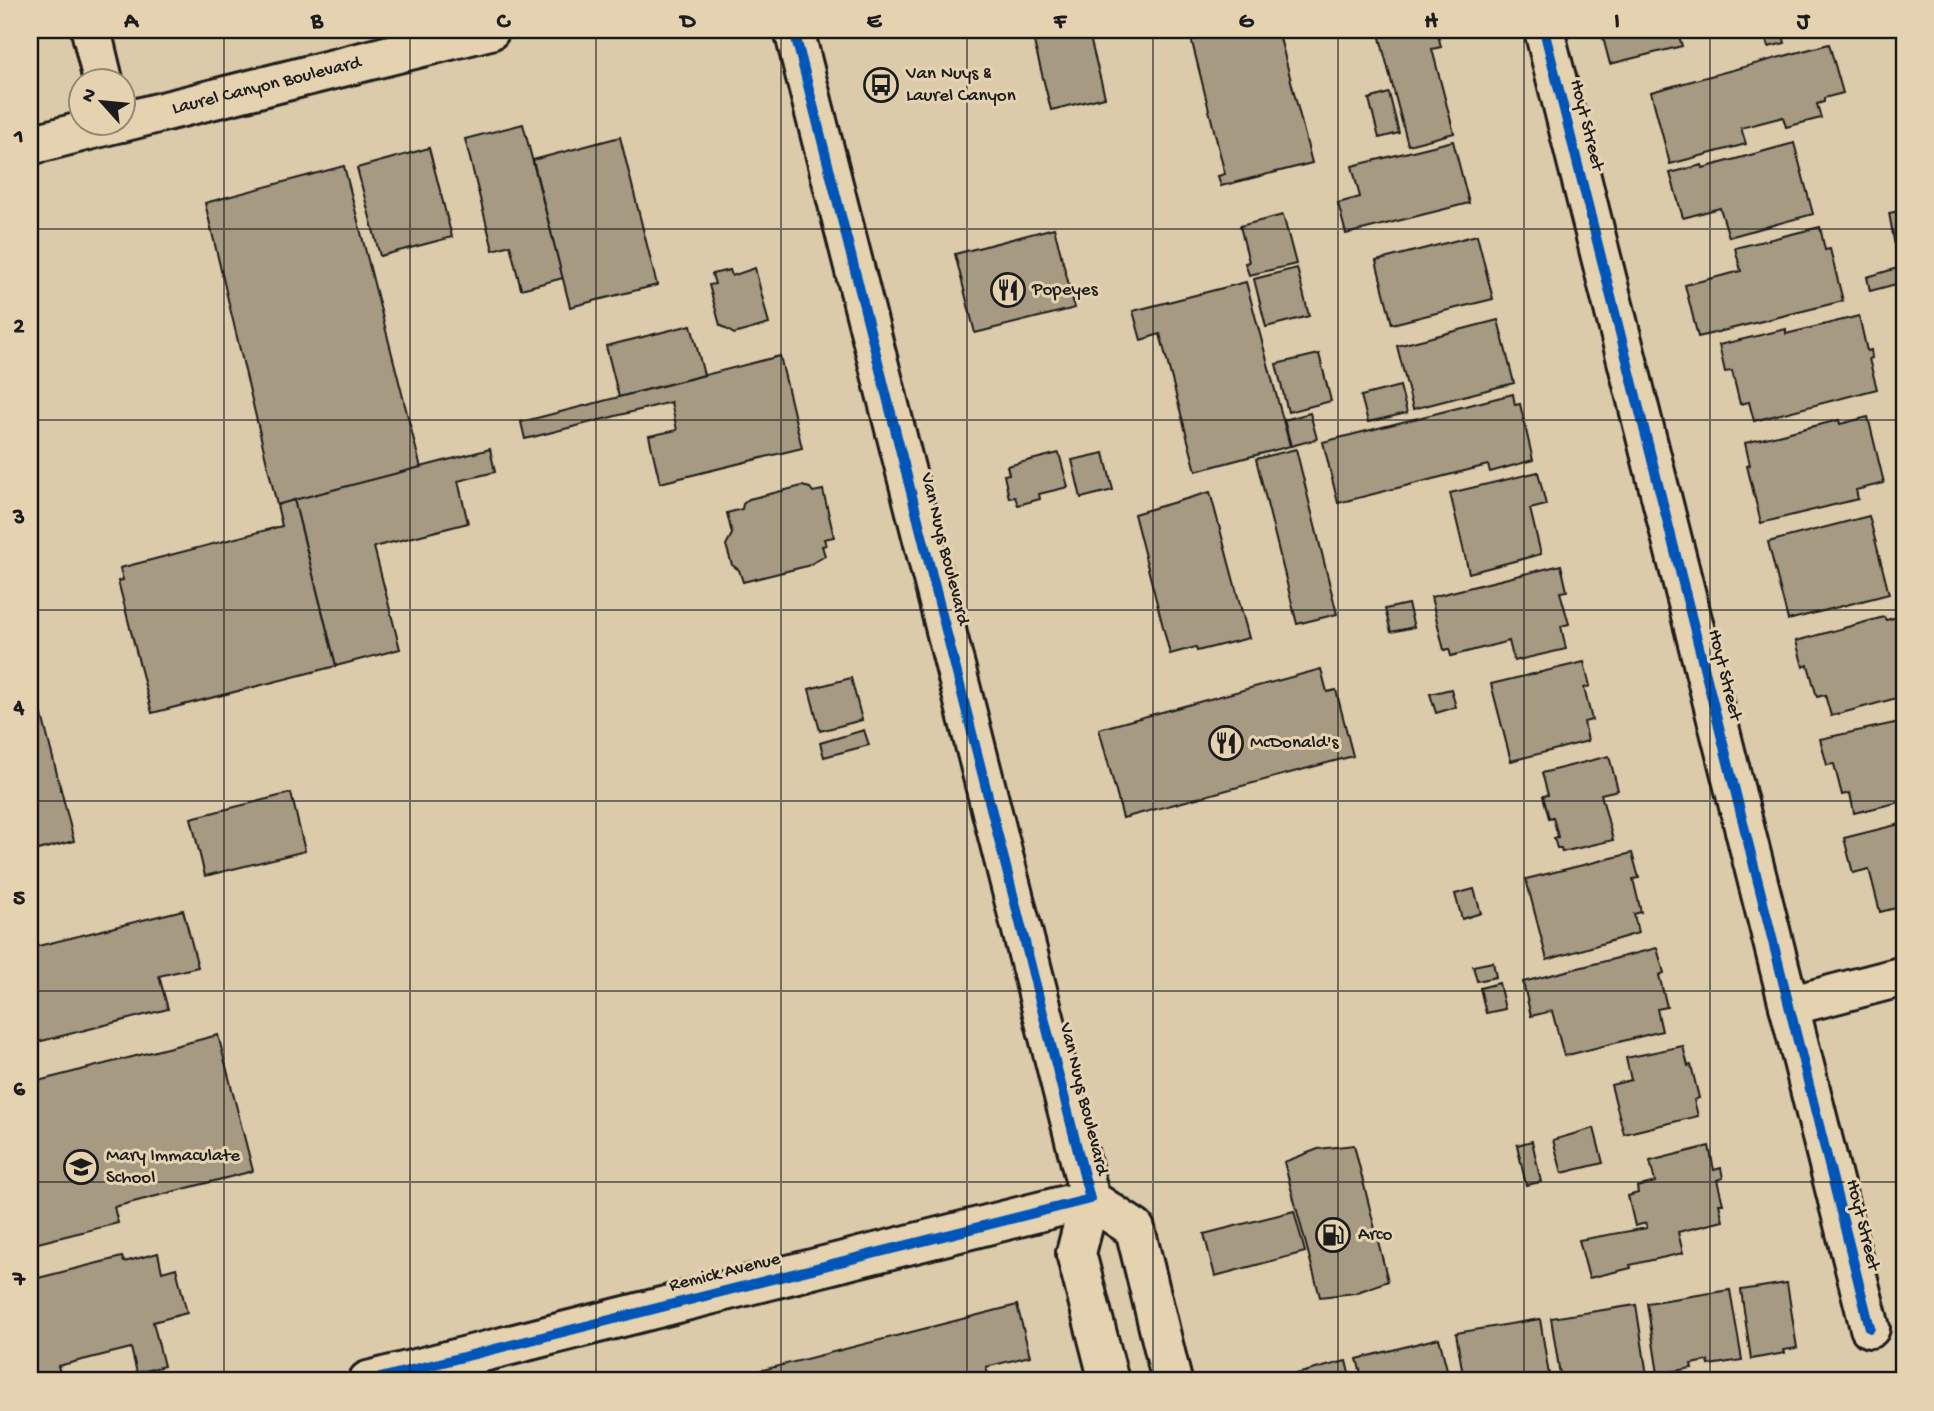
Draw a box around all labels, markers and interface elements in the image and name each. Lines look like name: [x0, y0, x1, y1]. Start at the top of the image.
text: A: [123, 9, 139, 36]
text: B: [310, 9, 324, 36]
text: C: [497, 9, 512, 36]
text: D: [679, 9, 697, 36]
text: E: [867, 9, 883, 36]
text: F: [1053, 9, 1068, 36]
text: G: [1239, 9, 1255, 36]
text: H: [1424, 9, 1438, 36]
text: I: [1614, 9, 1620, 36]
text: J: [1796, 9, 1811, 36]
street label: Laurel Canyon Boulevard: [170, 51, 365, 121]
place label: Van Nuys & Laurel Canyon: [905, 63, 1016, 108]
north arrow: [66, 66, 136, 136]
bus stop icon: Van Nuys & Laurel Canyon: [862, 66, 900, 104]
street label: Hoyt Street: [1564, 77, 1609, 175]
text: N: [77, 85, 103, 107]
text: 1: [13, 124, 24, 151]
restaurant icon: Popeyes: [989, 271, 1027, 309]
place label: Popeyes: [1031, 279, 1099, 302]
text: 2: [13, 314, 25, 341]
street label: Van Nuys Boulevard: [914, 470, 974, 629]
text: 3: [12, 505, 25, 532]
street label: Hoyt Street: [1702, 627, 1747, 725]
text: 4: [13, 695, 25, 722]
restaurant icon: McDonald's: [1207, 724, 1245, 762]
place label: McDonald's: [1250, 732, 1340, 755]
text: 5: [13, 886, 25, 913]
street label: Van Nuys Boulevard: [1053, 1020, 1113, 1179]
text: 6: [13, 1077, 26, 1104]
place label: Mary Immaculate School: [106, 1145, 240, 1190]
school or university icon: Mary Immaculate School: [62, 1148, 100, 1186]
street label: Hoyt Street: [1840, 1177, 1885, 1275]
fuel station icon: Arco: [1314, 1216, 1352, 1254]
place label: Arco: [1358, 1224, 1392, 1247]
street label: Remick Avenue: [667, 1248, 783, 1298]
text: 7: [12, 1267, 26, 1294]

